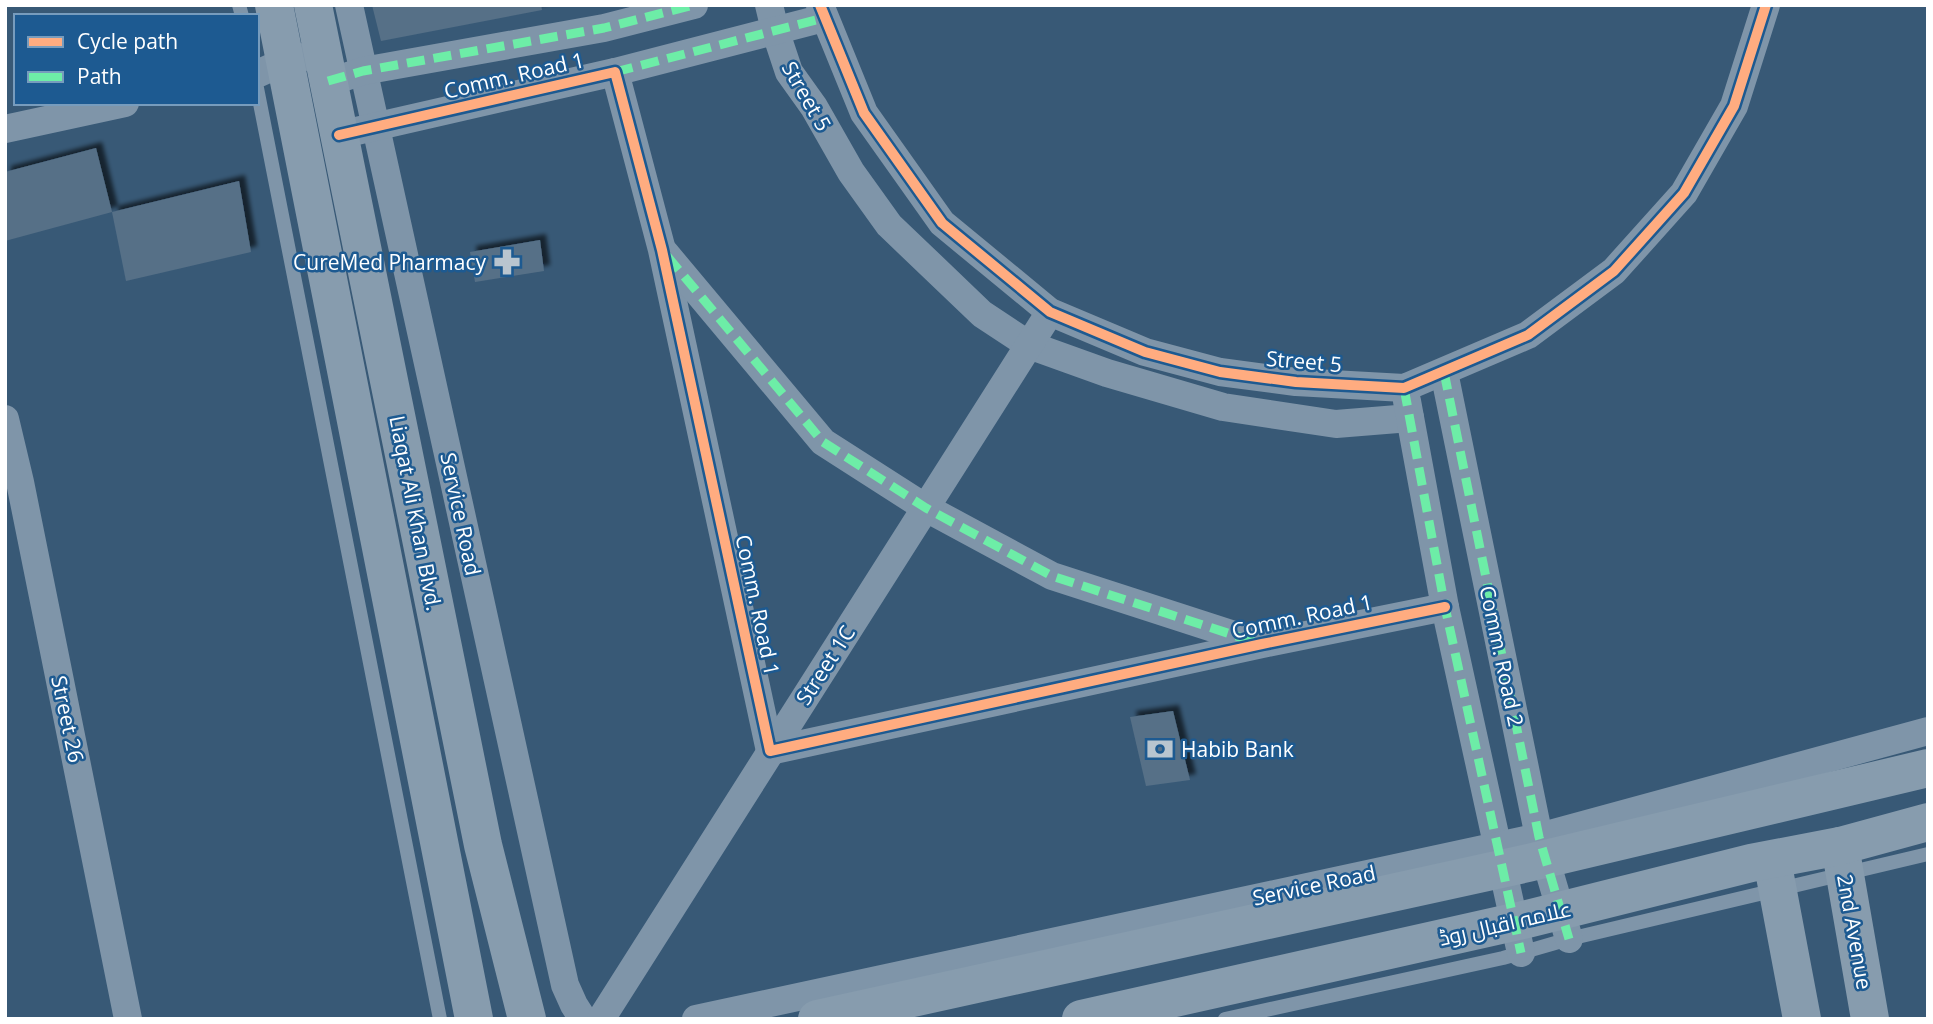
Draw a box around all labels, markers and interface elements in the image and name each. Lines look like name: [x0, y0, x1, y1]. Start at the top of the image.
legend: [14, 14, 259, 105]
text: Cycle path: [77, 27, 178, 55]
street label: Comm. Road 1: [441, 45, 587, 105]
street label: Street 5: [776, 56, 838, 136]
text: Path: [77, 62, 122, 90]
pharmacy icon: CureMed Pharmacy: [492, 247, 522, 277]
place label: CureMed Pharmacy: [293, 248, 486, 276]
street label: Street 5: [1265, 344, 1343, 378]
street label: Liaqat Ali Khan Blvd.: [383, 413, 449, 613]
street label: Service Road: [434, 450, 488, 578]
street label: Comm. Road 1: [729, 532, 787, 678]
street label: Comm. Road 2: [1473, 583, 1531, 729]
street label: Comm. Road 1: [1229, 587, 1375, 645]
street label: Street 1C: [789, 620, 861, 710]
street label: Street 26: [45, 673, 91, 765]
bank icon: Habib Bank: [1145, 734, 1175, 764]
place label: Habib Bank: [1181, 735, 1294, 763]
street label: Service Road: [1250, 858, 1378, 912]
street label: 2nd Avenue: [1831, 872, 1879, 992]
street label: علامہ اقبال روڈ: [1436, 894, 1574, 952]

